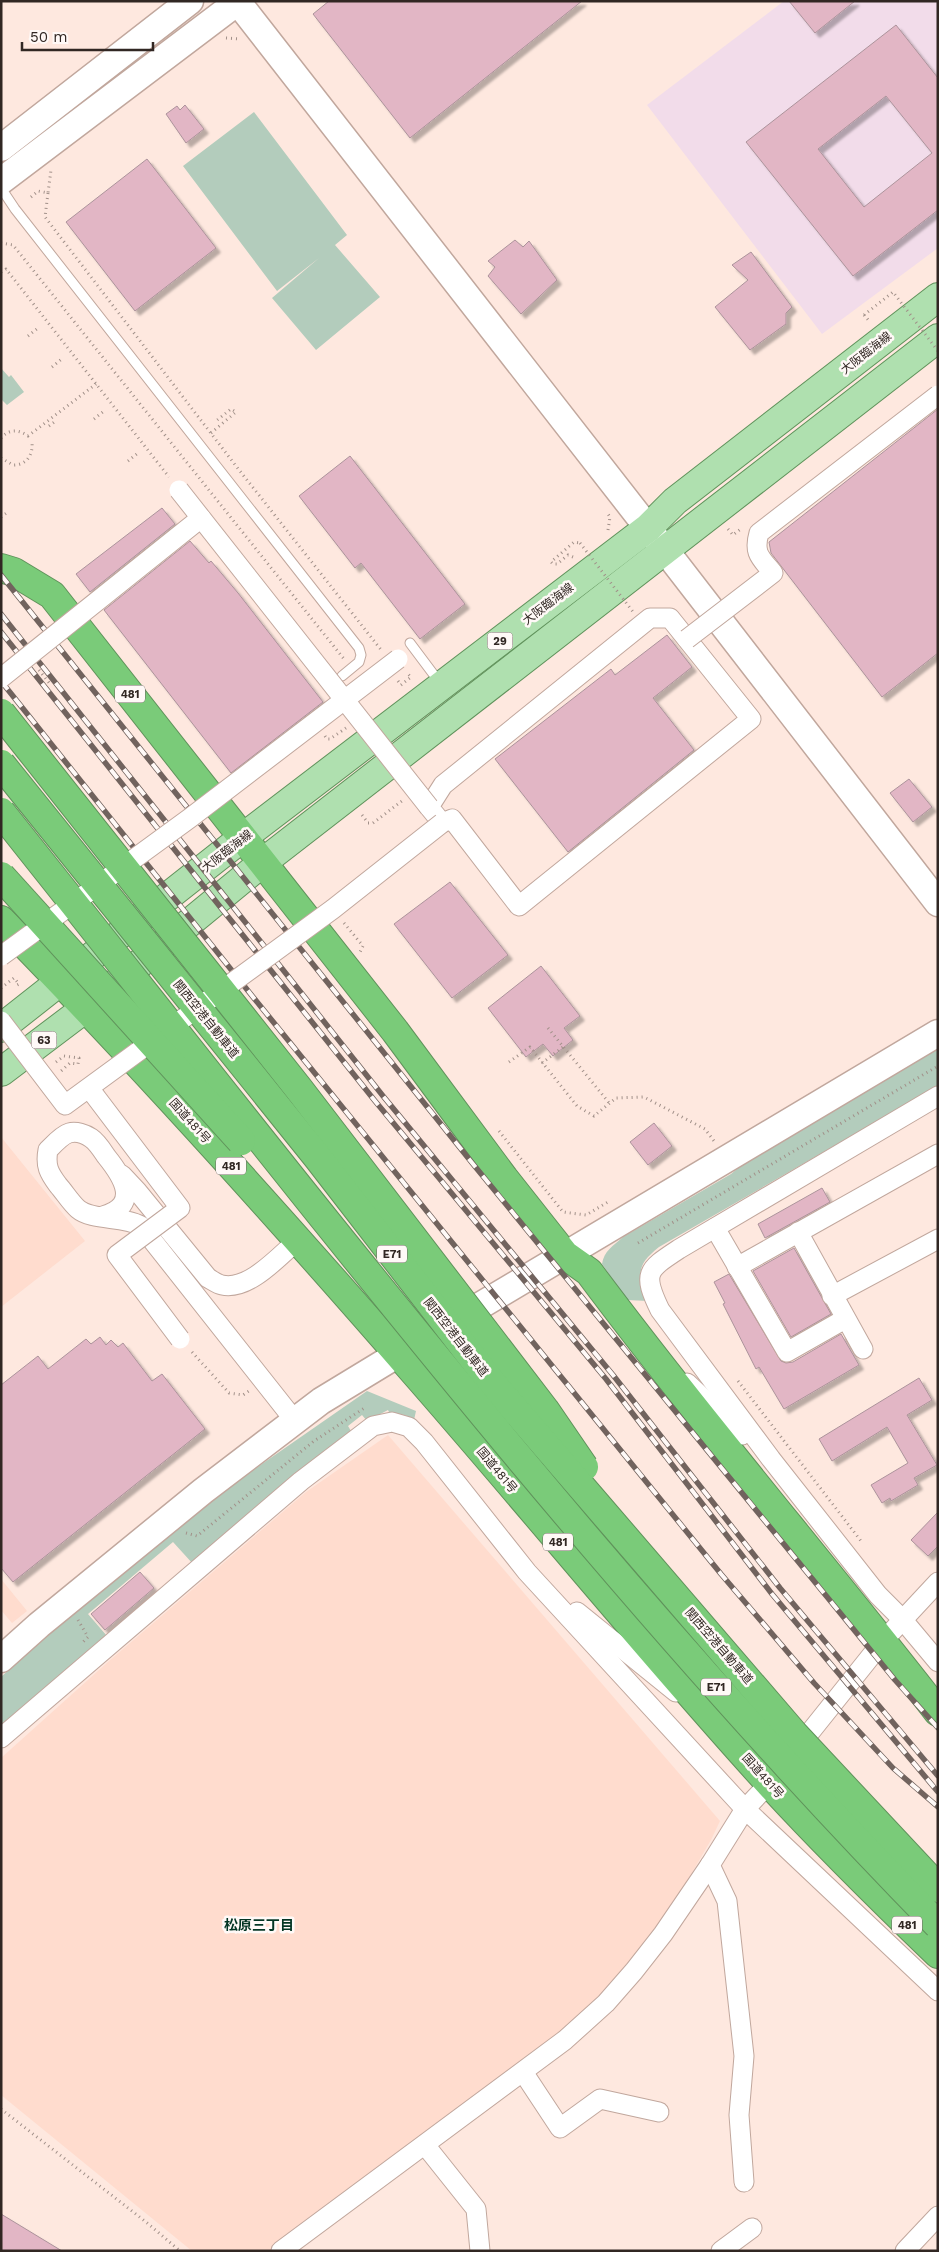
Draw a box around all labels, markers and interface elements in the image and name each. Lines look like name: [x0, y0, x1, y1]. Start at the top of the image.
scale bar: [22, 20, 154, 52]
text: 50 m: [30, 28, 67, 46]
street label: 大阪臨海線: [838, 329, 894, 377]
street label: 大阪臨海線: [520, 580, 576, 628]
road number: 29: [488, 632, 512, 649]
road number: 481: [115, 686, 145, 702]
street label: 大阪臨海線: [199, 827, 255, 875]
street label: 関西空港自動車道: [170, 977, 242, 1061]
road number: 63: [32, 1032, 56, 1048]
street label: 国道481号: [166, 1096, 214, 1146]
road number: 481: [216, 1158, 246, 1174]
road number: E71: [377, 1246, 407, 1262]
street label: 関西空港自動車道: [421, 1295, 491, 1379]
street label: 国道481号: [474, 1444, 520, 1496]
road number: 481: [543, 1534, 573, 1550]
street label: 関西空港自動車道: [682, 1605, 756, 1687]
road number: E71: [701, 1678, 731, 1695]
street label: 国道481号: [739, 1751, 787, 1801]
road number: 481: [892, 1916, 922, 1934]
district label: 松原三丁目: [224, 1917, 294, 1933]

